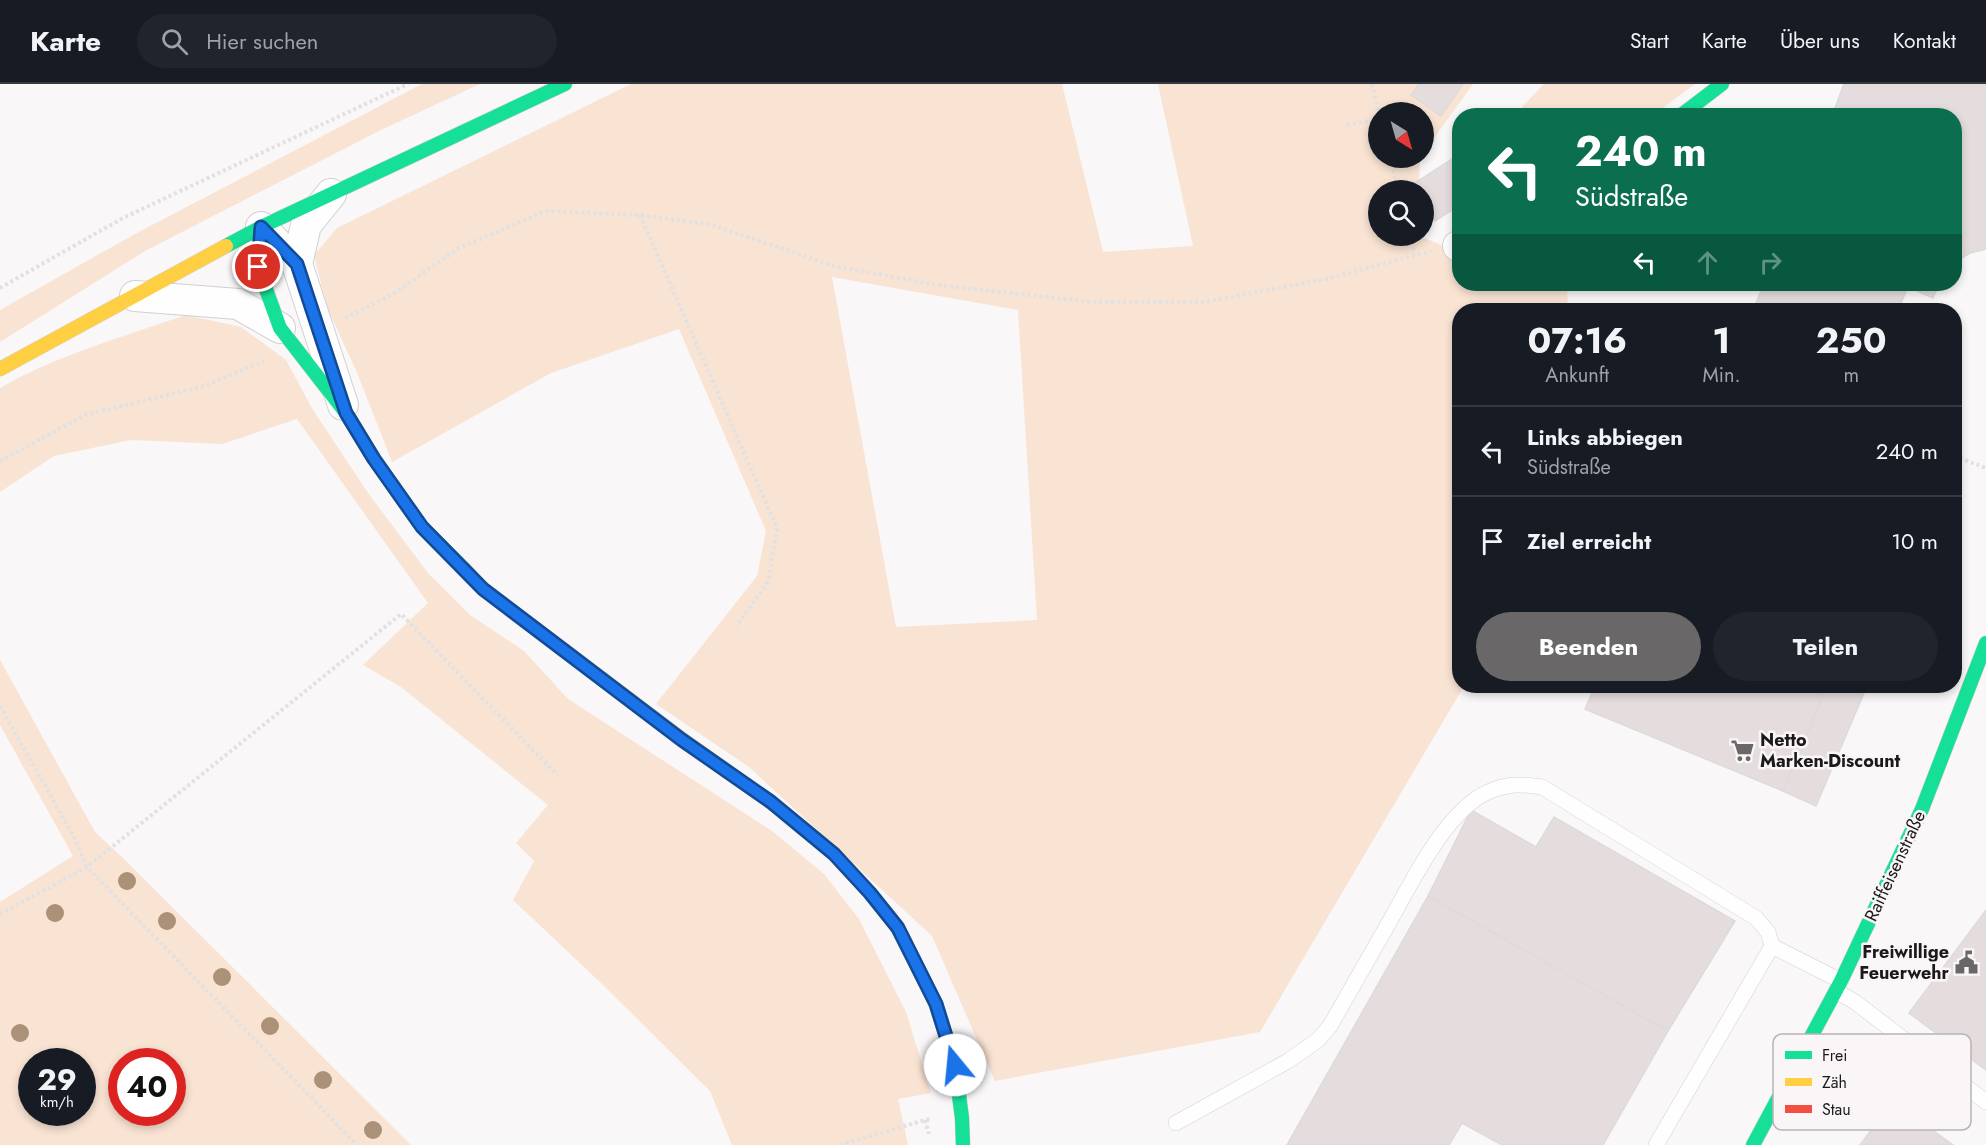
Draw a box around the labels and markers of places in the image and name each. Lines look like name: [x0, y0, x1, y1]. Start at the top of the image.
pin: [232, 241, 283, 292]
place label: Netto Marken-Discount: [1760, 727, 1900, 774]
supermarket icon: Netto Marken-Discount: [1729, 737, 1755, 763]
place label: Freiwillige Feuerwehr: [1859, 939, 1950, 986]
public building icon: Freiwillige Feuerwehr: [1954, 949, 1980, 975]

